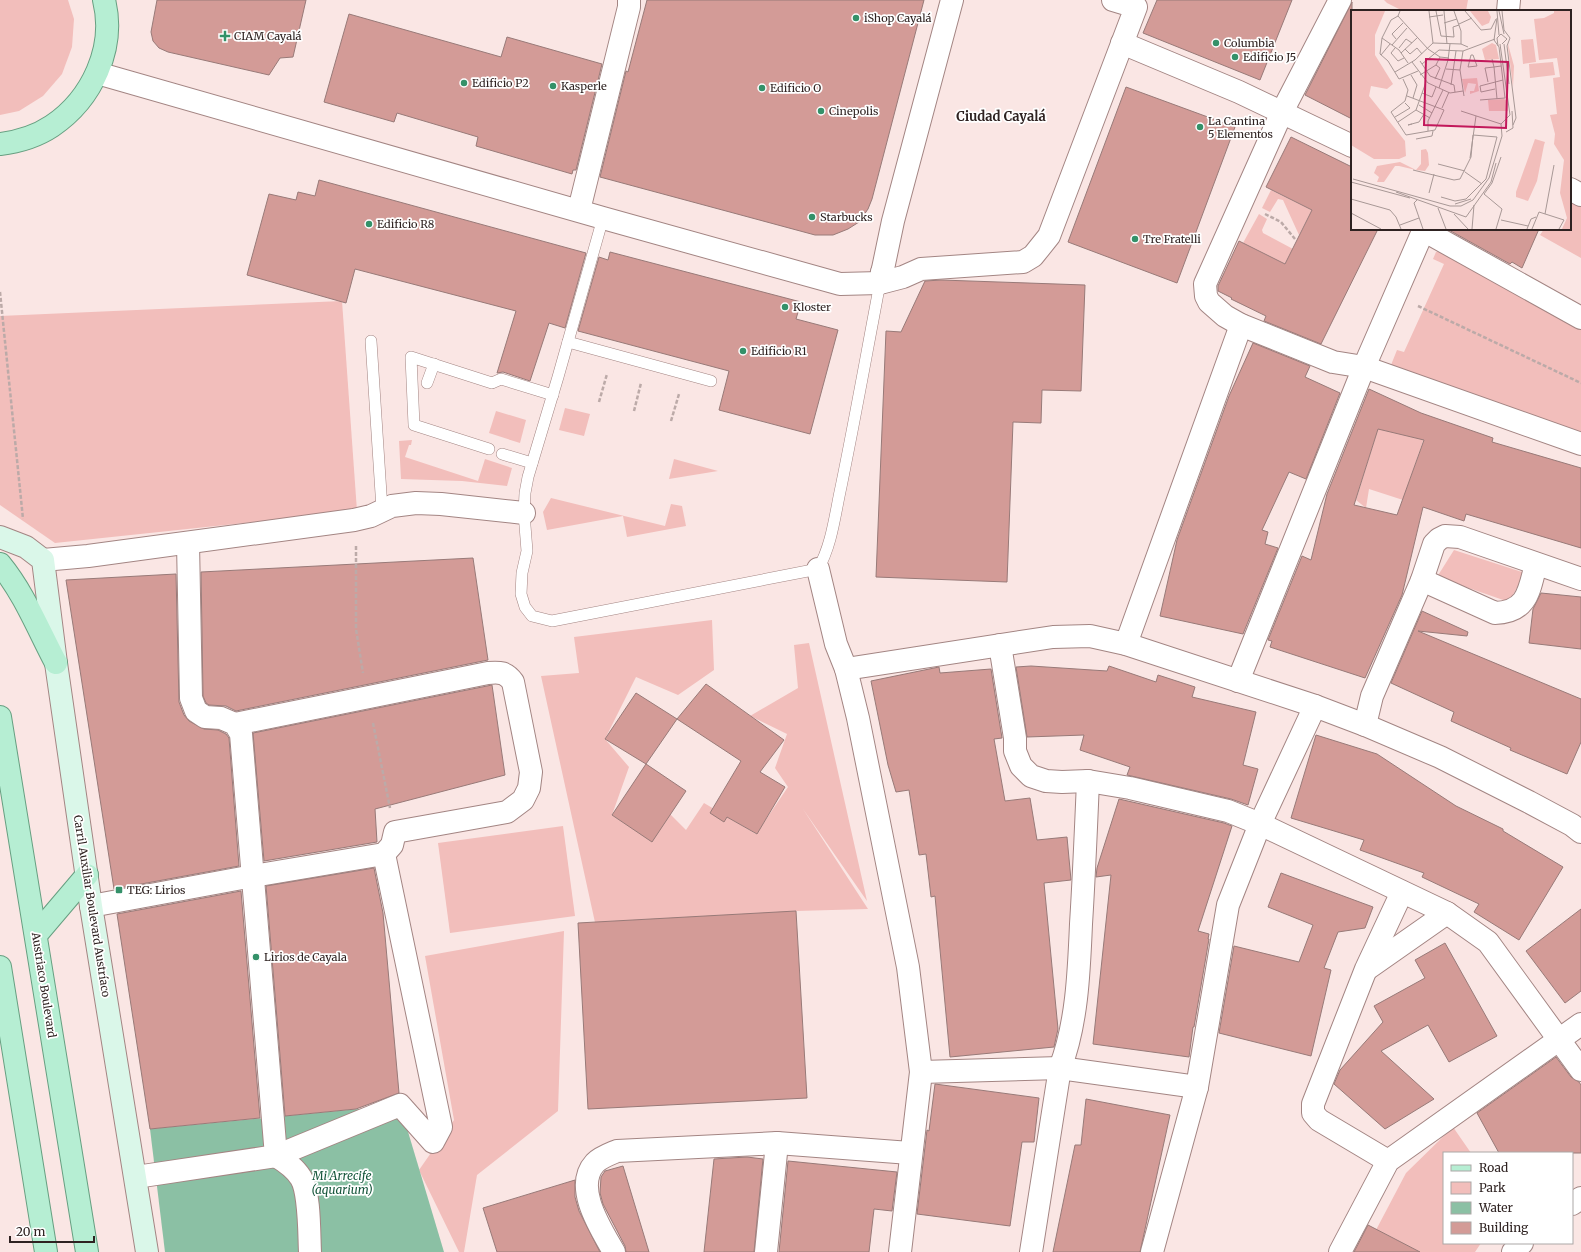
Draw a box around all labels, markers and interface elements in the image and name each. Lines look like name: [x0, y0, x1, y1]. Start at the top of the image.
inset map: [1351, 10, 1571, 230]
place label: iShop Cayalá: [864, 11, 932, 25]
marker: iShop Cayalá: [851, 13, 861, 23]
place label: CIAM Cayalá: [234, 29, 302, 43]
marker: CIAM Cayalá: [219, 30, 231, 42]
place label: Columbia: [1224, 36, 1274, 50]
marker: Columbia: [1211, 38, 1221, 48]
place label: Edificio J5: [1243, 50, 1296, 64]
marker: Edificio J5: [1230, 52, 1240, 62]
place label: Edificio P2: [472, 76, 529, 90]
marker: Edificio P2: [459, 78, 469, 88]
place label: Kasperle: [561, 79, 607, 93]
marker: Kasperle: [548, 81, 558, 91]
place label: Edificio O: [770, 81, 821, 95]
marker: Edificio O: [757, 83, 767, 93]
place label: Cinepolis: [829, 104, 878, 118]
marker: Cinepolis: [816, 106, 826, 116]
district label: Ciudad Cayalá: [956, 108, 1046, 125]
place label: La Cantina 5 Elementos: [1208, 114, 1273, 141]
marker: La Cantina 5 Elementos: [1195, 122, 1205, 132]
place label: Starbucks: [820, 210, 873, 224]
marker: Starbucks: [807, 212, 817, 222]
place label: Edificio R8: [377, 217, 435, 231]
marker: Edificio R8: [364, 219, 374, 229]
place label: Tre Fratelli: [1143, 232, 1201, 246]
marker: Tre Fratelli: [1130, 234, 1140, 244]
place label: Kloster: [793, 300, 831, 314]
marker: Kloster: [780, 302, 790, 312]
place label: Edificio R1: [751, 344, 807, 358]
marker: Edificio R1: [738, 346, 748, 356]
street label: Carril Auxiliar Boulevard Austríaco: [71, 814, 113, 999]
place label: TEG: Lirios: [127, 883, 186, 897]
marker: TEG: Lirios: [114, 885, 124, 895]
street label: Austriaco Boulevard: [29, 930, 59, 1039]
place label: Lirios de Cayala: [264, 950, 347, 964]
marker: Lirios de Cayala: [251, 952, 261, 962]
legend: [1443, 1152, 1573, 1244]
text: Road: [1479, 1160, 1508, 1175]
water label: Mi Arrecife (aquarium): [311, 1168, 373, 1197]
text: Park: [1479, 1180, 1506, 1195]
text: Water: [1478, 1200, 1514, 1215]
scale bar: [10, 1218, 94, 1244]
text: Building: [1479, 1220, 1529, 1235]
text: 20 m: [16, 1224, 45, 1239]

